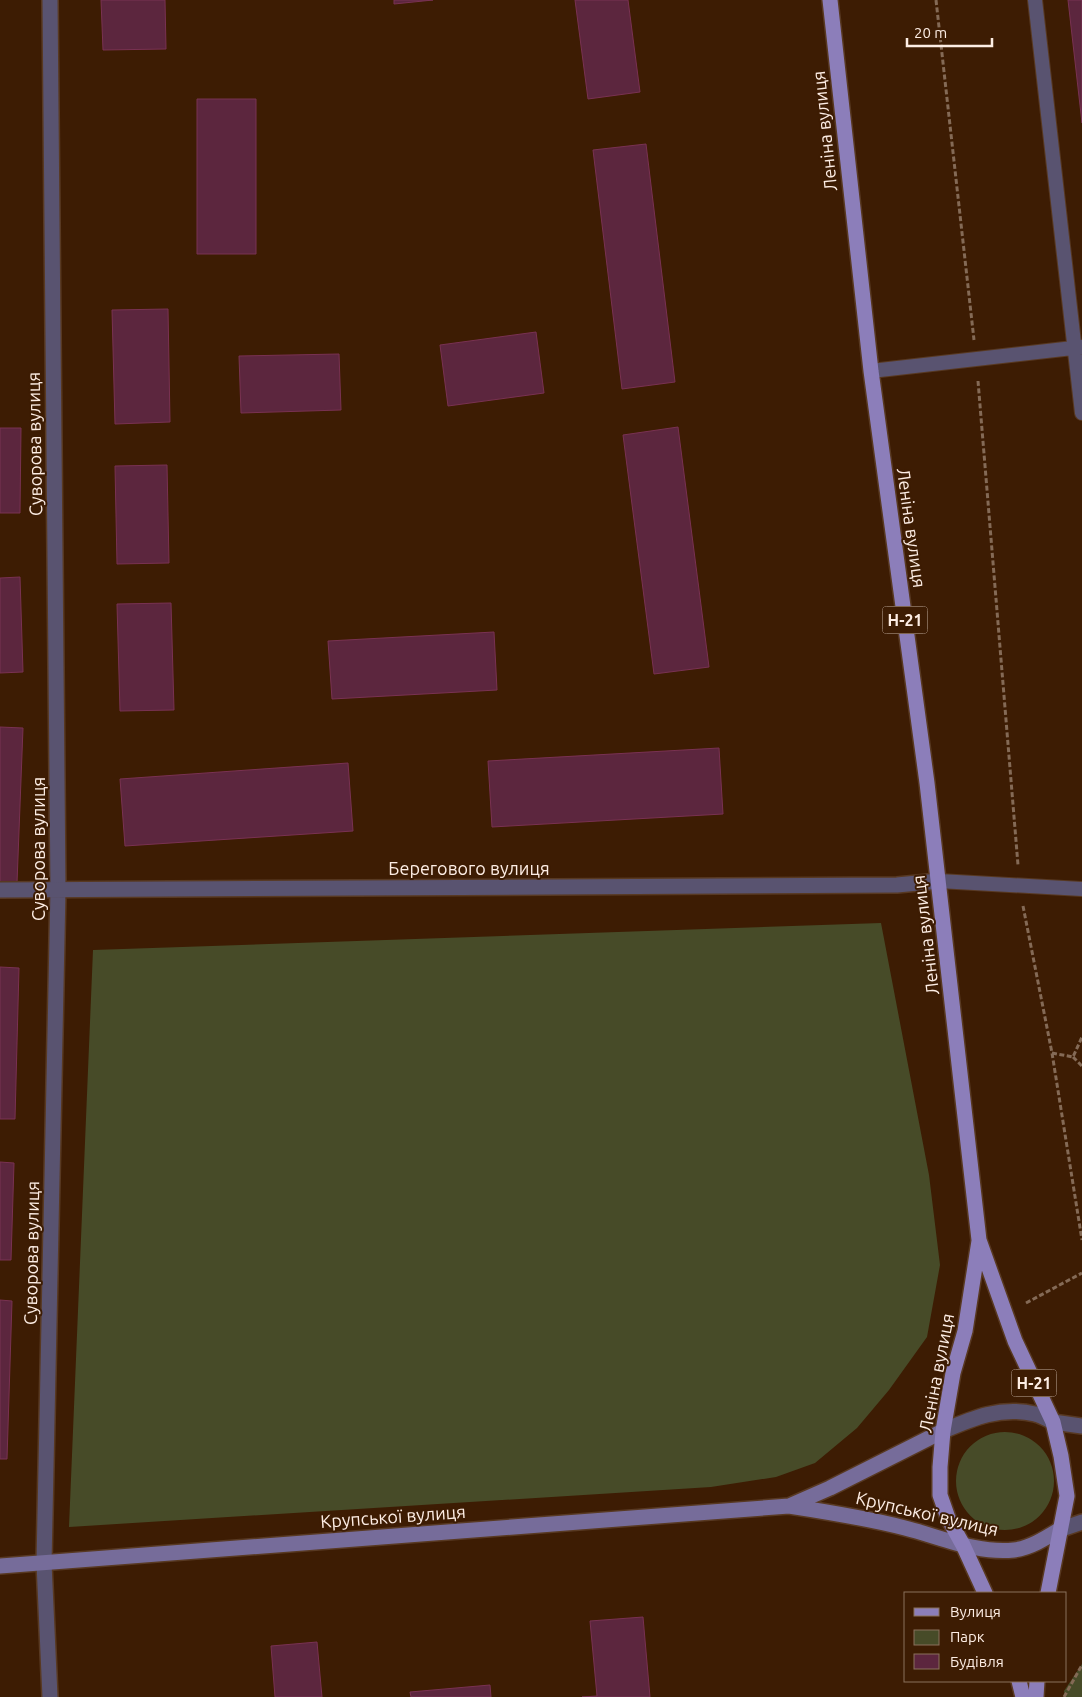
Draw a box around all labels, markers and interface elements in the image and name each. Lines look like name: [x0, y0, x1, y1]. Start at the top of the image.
scale bar: [907, 15, 992, 47]
text: 20 m: [914, 24, 947, 41]
street label: Леніна вулиця: [808, 70, 840, 192]
street label: Суворова вулиця: [23, 372, 45, 516]
street label: Леніна вулиця: [894, 467, 930, 589]
road number: Н-21: [882, 606, 928, 634]
street label: Суворова вулиця: [28, 777, 48, 921]
street label: Берегового вулиця: [388, 858, 550, 878]
street label: Леніна вулиця: [908, 874, 942, 996]
street label: Суворова вулиця: [20, 1181, 42, 1325]
street label: Леніна вулиця: [915, 1312, 957, 1434]
road number: Н-21: [1012, 1370, 1056, 1396]
street label: Крупської вулиця: [854, 1487, 1000, 1539]
street label: Крупської вулиця: [320, 1501, 466, 1531]
legend: [904, 1592, 1067, 1682]
text: Вулиця: [950, 1603, 1001, 1620]
text: Парк: [950, 1628, 985, 1645]
text: Будівля: [950, 1653, 1004, 1670]

